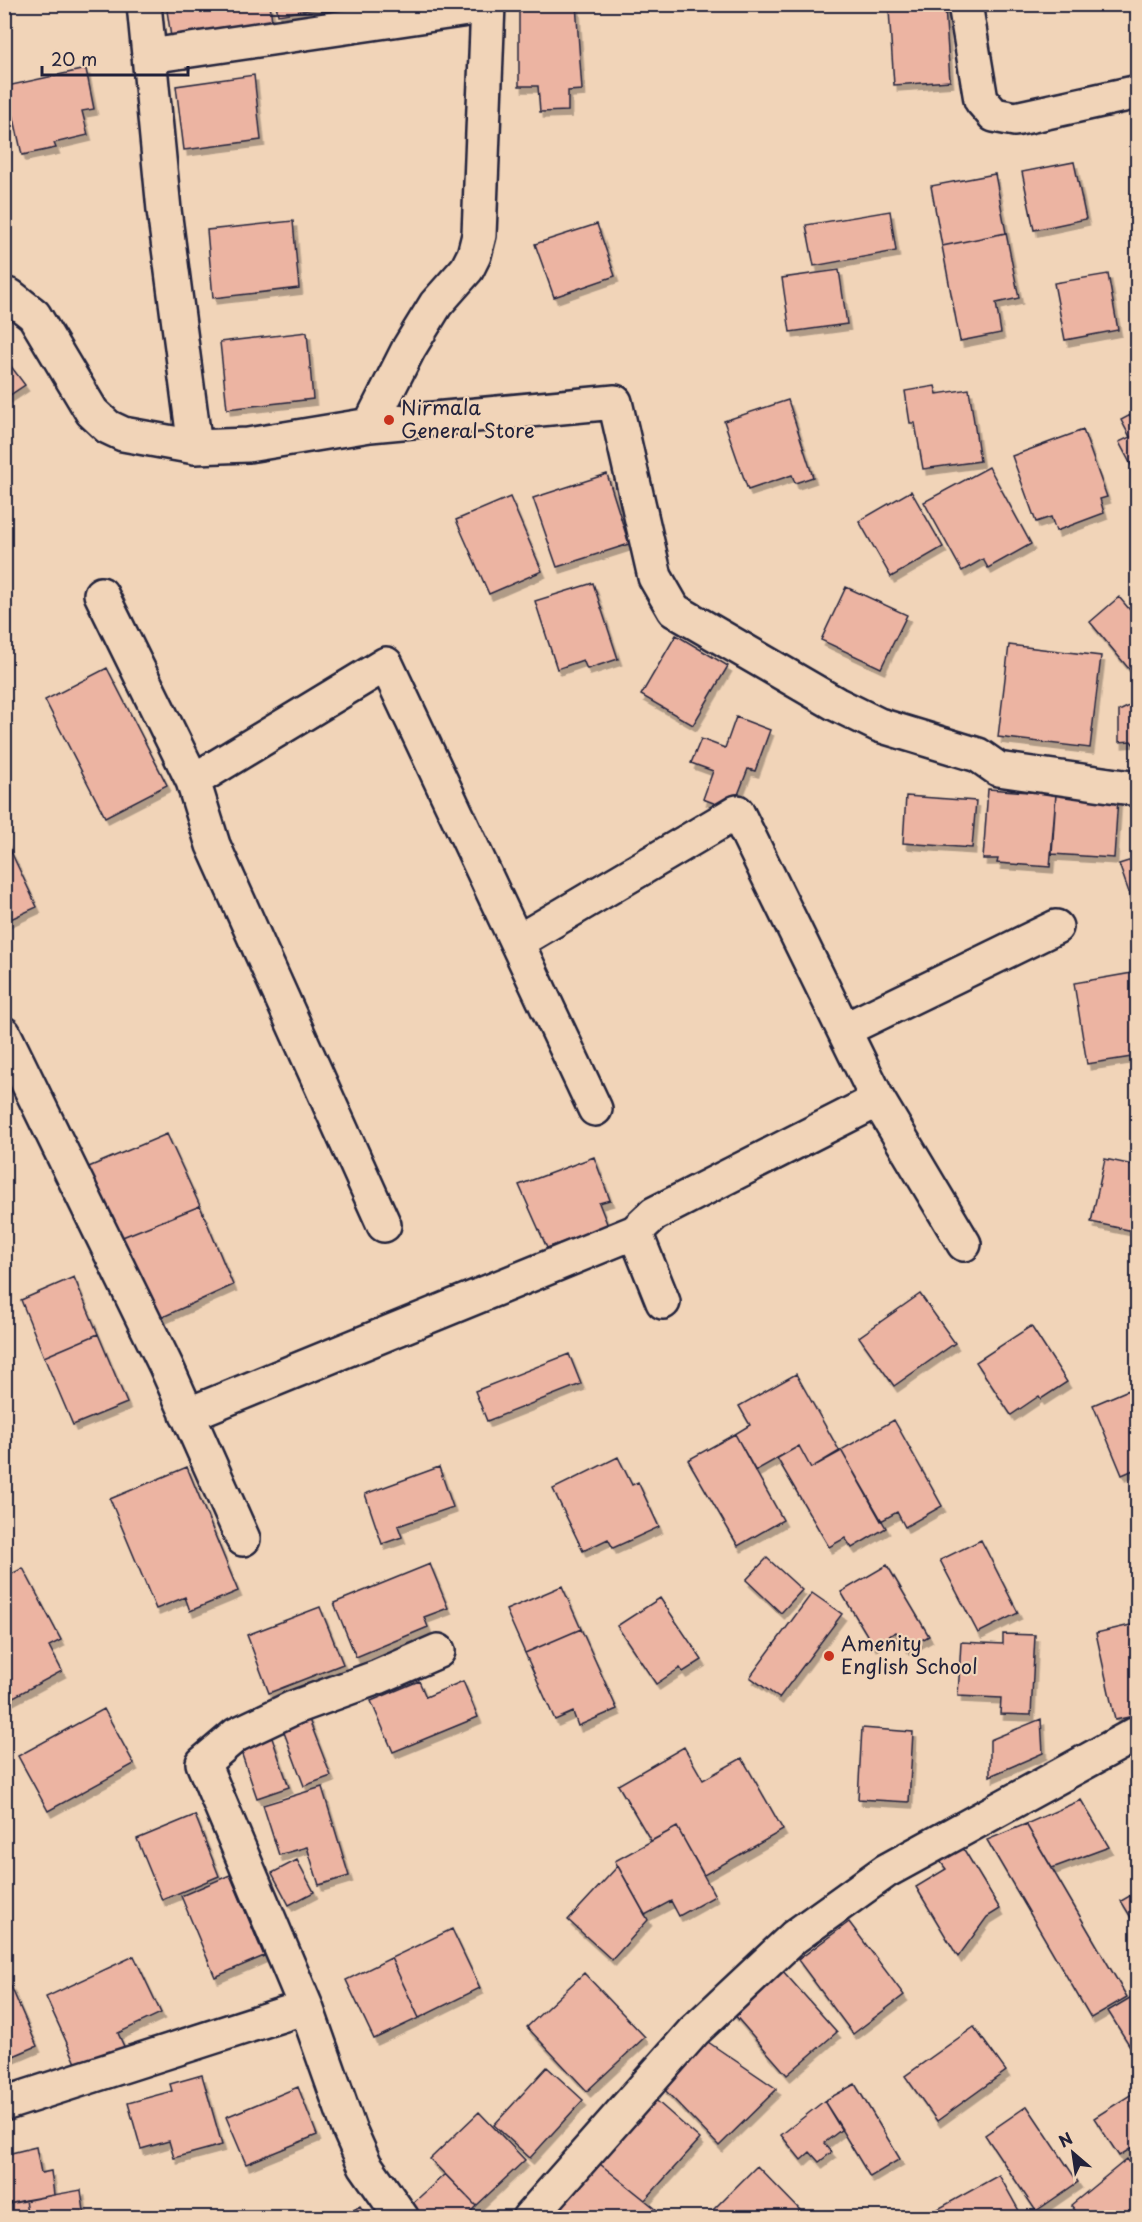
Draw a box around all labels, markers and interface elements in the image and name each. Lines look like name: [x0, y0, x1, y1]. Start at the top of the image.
scale bar: [42, 39, 188, 77]
text: 20 m: [51, 45, 97, 72]
place label: Nirmala General Store: [401, 392, 535, 445]
marker: Nirmala General Store: [382, 413, 396, 427]
place label: Amenity English School: [841, 1628, 978, 1681]
marker: Amenity English School: [822, 1649, 836, 1663]
north arrow: [1043, 2123, 1103, 2183]
text: N: [1054, 2125, 1077, 2153]

